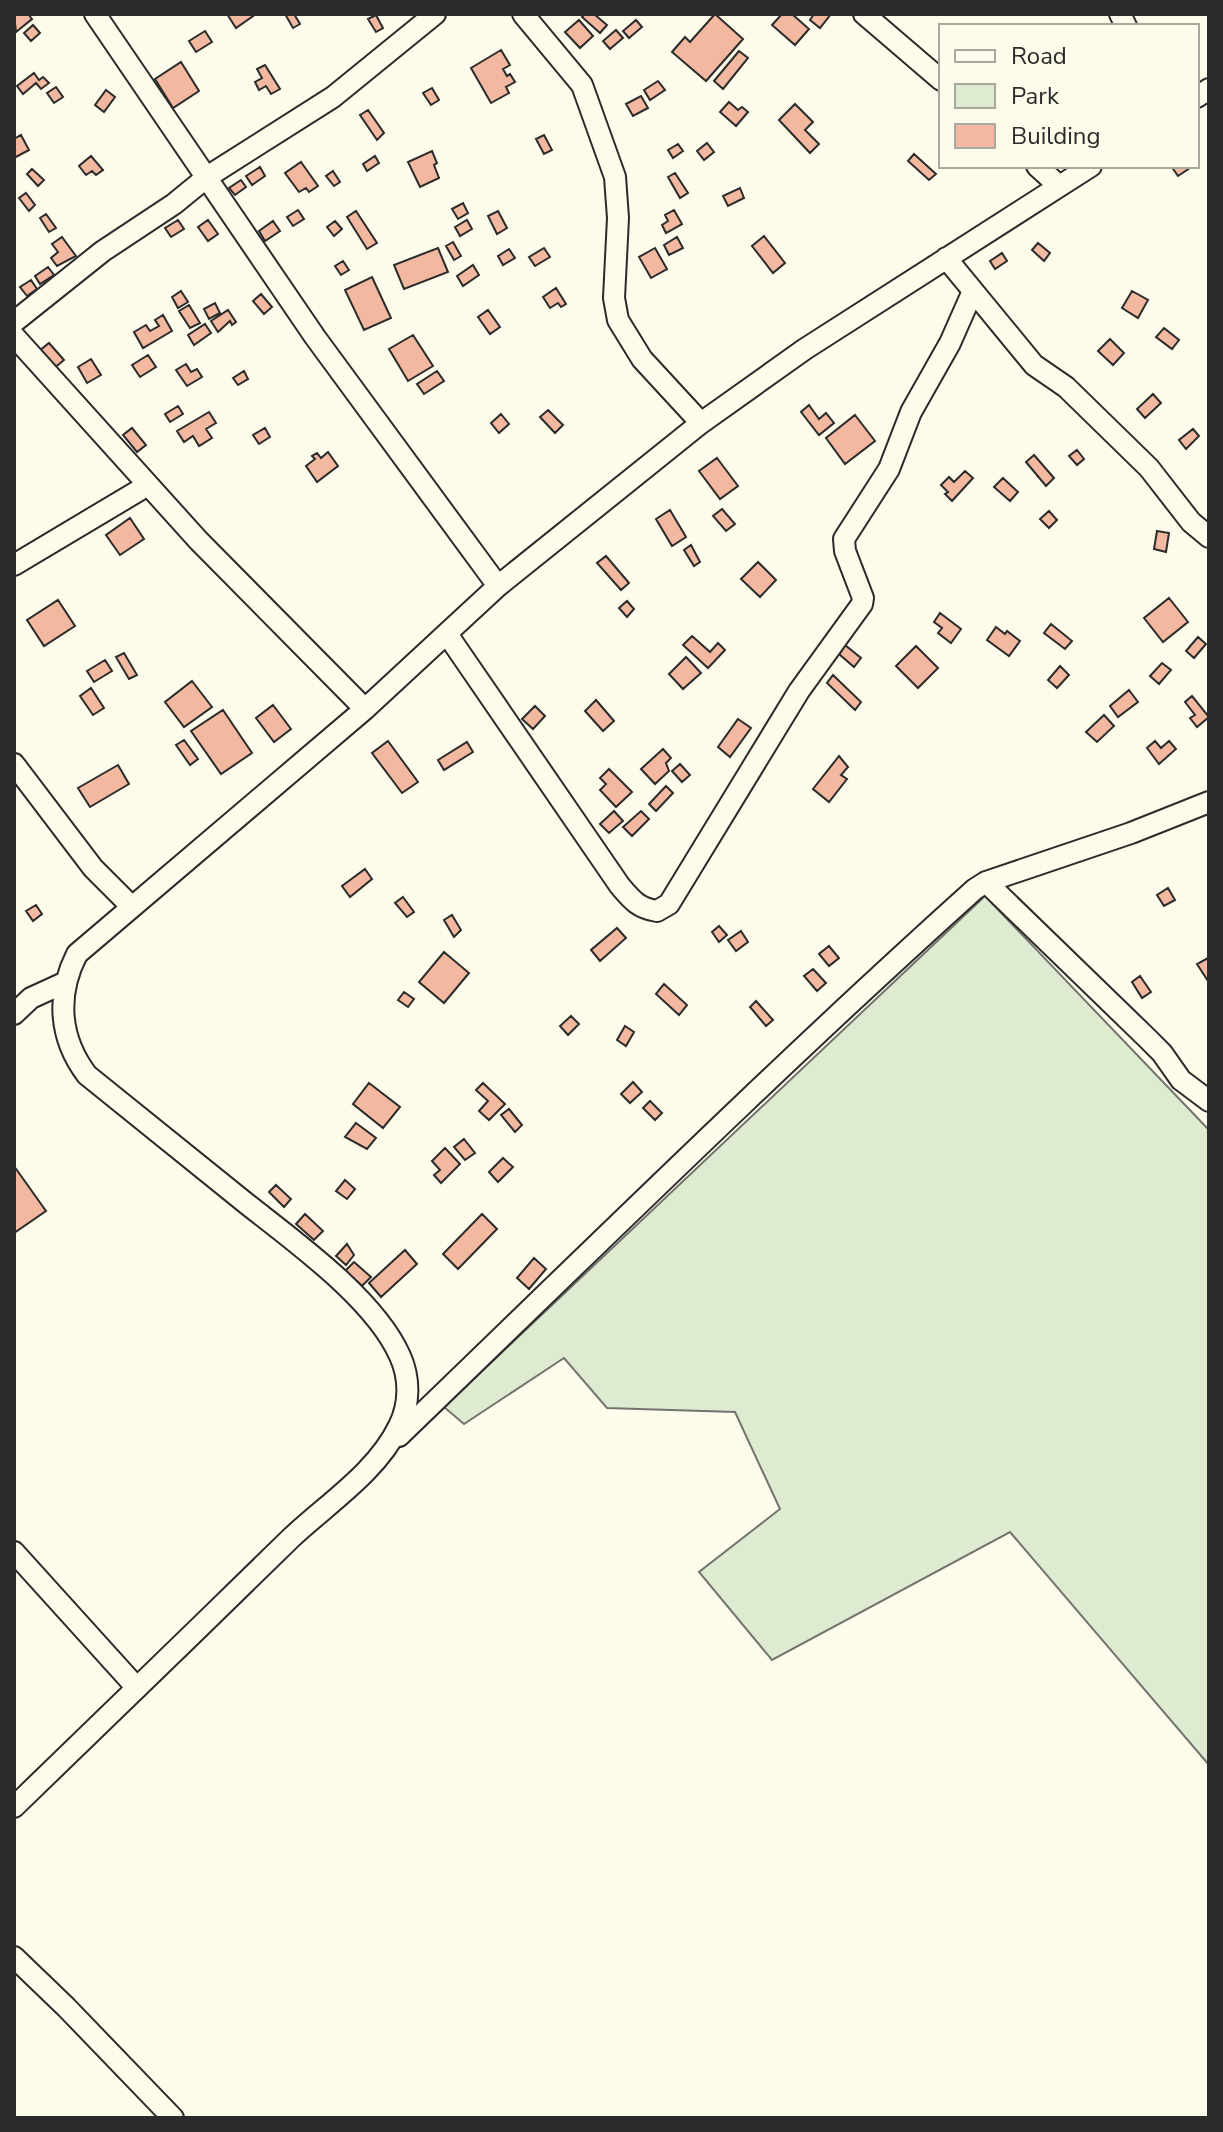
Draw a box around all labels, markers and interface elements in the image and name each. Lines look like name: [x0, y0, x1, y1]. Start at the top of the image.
legend: [939, 24, 1199, 168]
text: Road: [1011, 40, 1067, 72]
text: Park: [1011, 80, 1060, 112]
text: Building: [1011, 120, 1101, 152]

